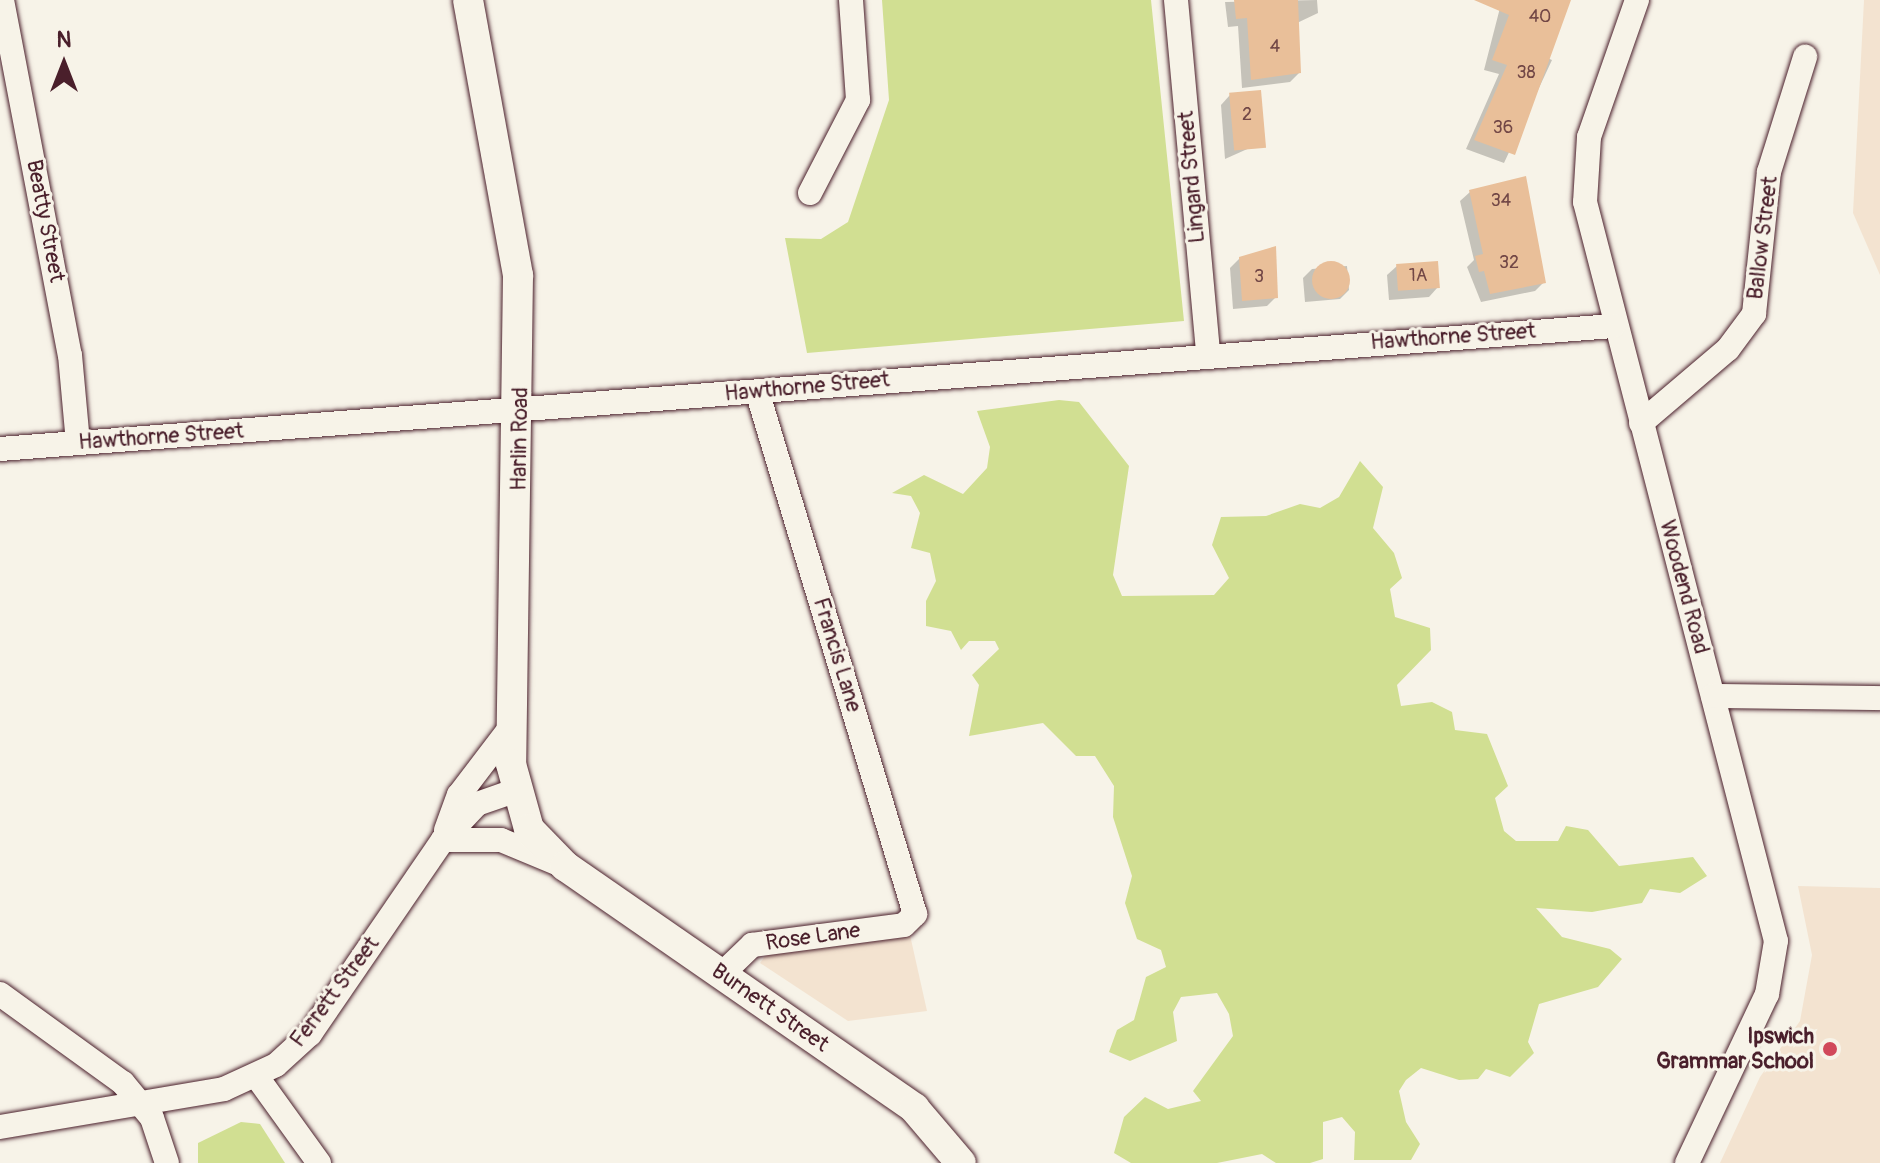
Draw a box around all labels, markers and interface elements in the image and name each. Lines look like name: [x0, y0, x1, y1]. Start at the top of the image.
house number: 40: [1529, 6, 1551, 28]
north arrow: [24, 24, 104, 104]
text: N: [57, 26, 71, 54]
house number: 4: [1270, 36, 1280, 58]
house number: 38: [1516, 62, 1536, 84]
house number: 2: [1242, 104, 1252, 126]
street label: Lingard Street: [1173, 110, 1211, 244]
house number: 36: [1493, 117, 1513, 139]
street label: Beatty Street: [20, 157, 70, 285]
street label: Ballow Street: [1742, 175, 1784, 301]
house number: 34: [1491, 190, 1511, 212]
house number: 32: [1499, 252, 1519, 274]
house number: 1A: [1409, 265, 1427, 287]
house number: 3: [1254, 266, 1264, 288]
street label: Hawthorne Street: [1369, 318, 1537, 356]
street label: Hawthorne Street: [723, 367, 891, 407]
street label: Harlin Road: [506, 387, 534, 491]
street label: Hawthorne Street: [77, 418, 245, 456]
street label: Woodend Road: [1653, 517, 1715, 657]
street label: Francis Lane: [807, 595, 867, 715]
street label: Rose Lane: [764, 917, 862, 957]
street label: Ferrett Street: [285, 931, 385, 1053]
street label: Burnett Street: [706, 958, 834, 1058]
place label: Ipswich Grammar School: [1656, 1023, 1814, 1074]
marker: Ipswich Grammar School: [1821, 1040, 1839, 1058]

